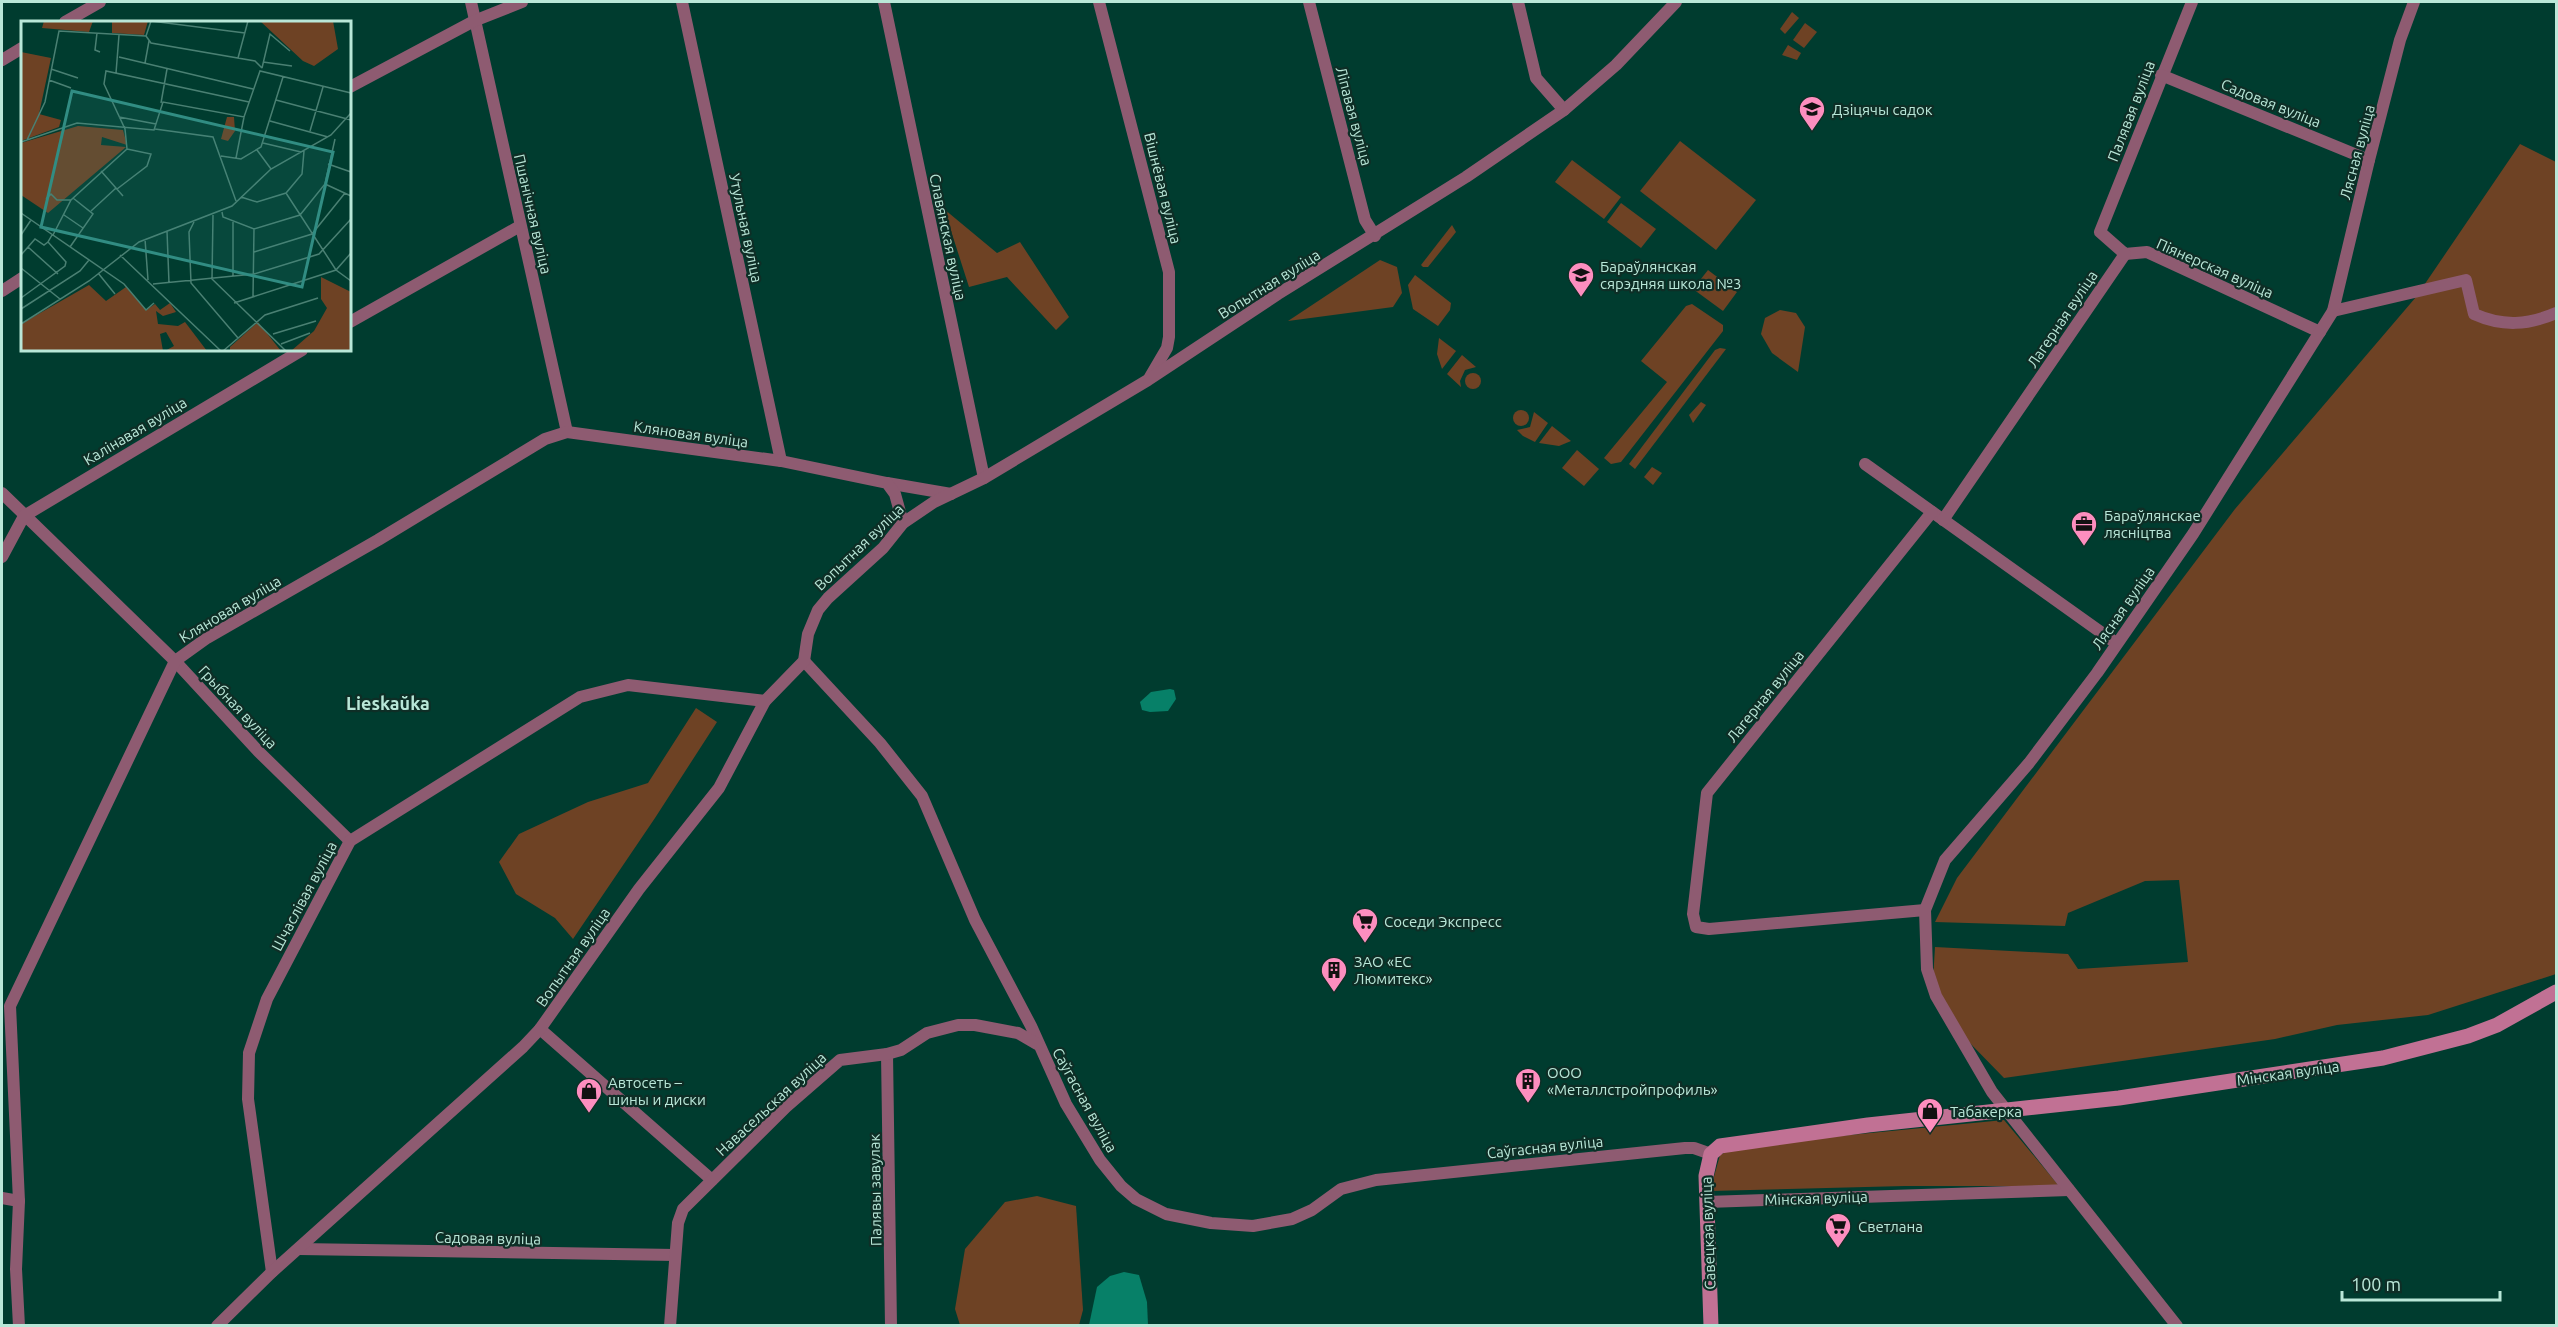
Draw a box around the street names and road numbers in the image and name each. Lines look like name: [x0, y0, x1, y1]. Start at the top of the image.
street label: Палявая вуліца: [2104, 58, 2158, 164]
street label: Ліпавая вуліца: [1333, 65, 1375, 167]
street label: Садовая вуліца: [2219, 75, 2323, 131]
street label: Лясная вуліца: [2336, 103, 2378, 201]
street label: Вішнёвая вуліца: [1141, 131, 1185, 245]
street label: Пшанічная вуліца: [511, 152, 555, 276]
street label: Утульная вуліца: [726, 172, 766, 284]
street label: Славянская вуліца: [926, 172, 970, 302]
street label: Піянерская вуліца: [2154, 235, 2276, 301]
street label: Вопытная вуліца: [1215, 246, 1323, 322]
street label: Лагерная вуліца: [2023, 267, 2101, 371]
street label: Калінавая вуліца: [80, 393, 190, 469]
street label: Кляновая вуліца: [633, 418, 749, 450]
street label: Вопытная вуліца: [811, 500, 907, 594]
street label: Лясная вуліца: [2088, 563, 2158, 653]
street label: Кляновая вуліца: [176, 572, 284, 646]
street label: Лагерная вуліца: [1723, 647, 1807, 745]
street label: Грыбная вуліца: [195, 662, 281, 752]
street label: Шчаслівая вуліца: [268, 838, 340, 954]
street label: Вопытная вуліца: [533, 904, 613, 1010]
street label: Саўгасная вуліца: [1049, 1045, 1121, 1155]
street label: Навасельская вуліца: [713, 1049, 829, 1159]
street label: Мінская вуліца: [2236, 1057, 2340, 1089]
street label: Саўгасная вуліца: [1486, 1132, 1604, 1162]
street label: Палявы завулак: [866, 1134, 884, 1246]
street label: Савецкая вуліца: [1698, 1176, 1718, 1290]
street label: Мінская вуліца: [1764, 1188, 1868, 1208]
street label: Садовая вуліца: [435, 1229, 541, 1247]

